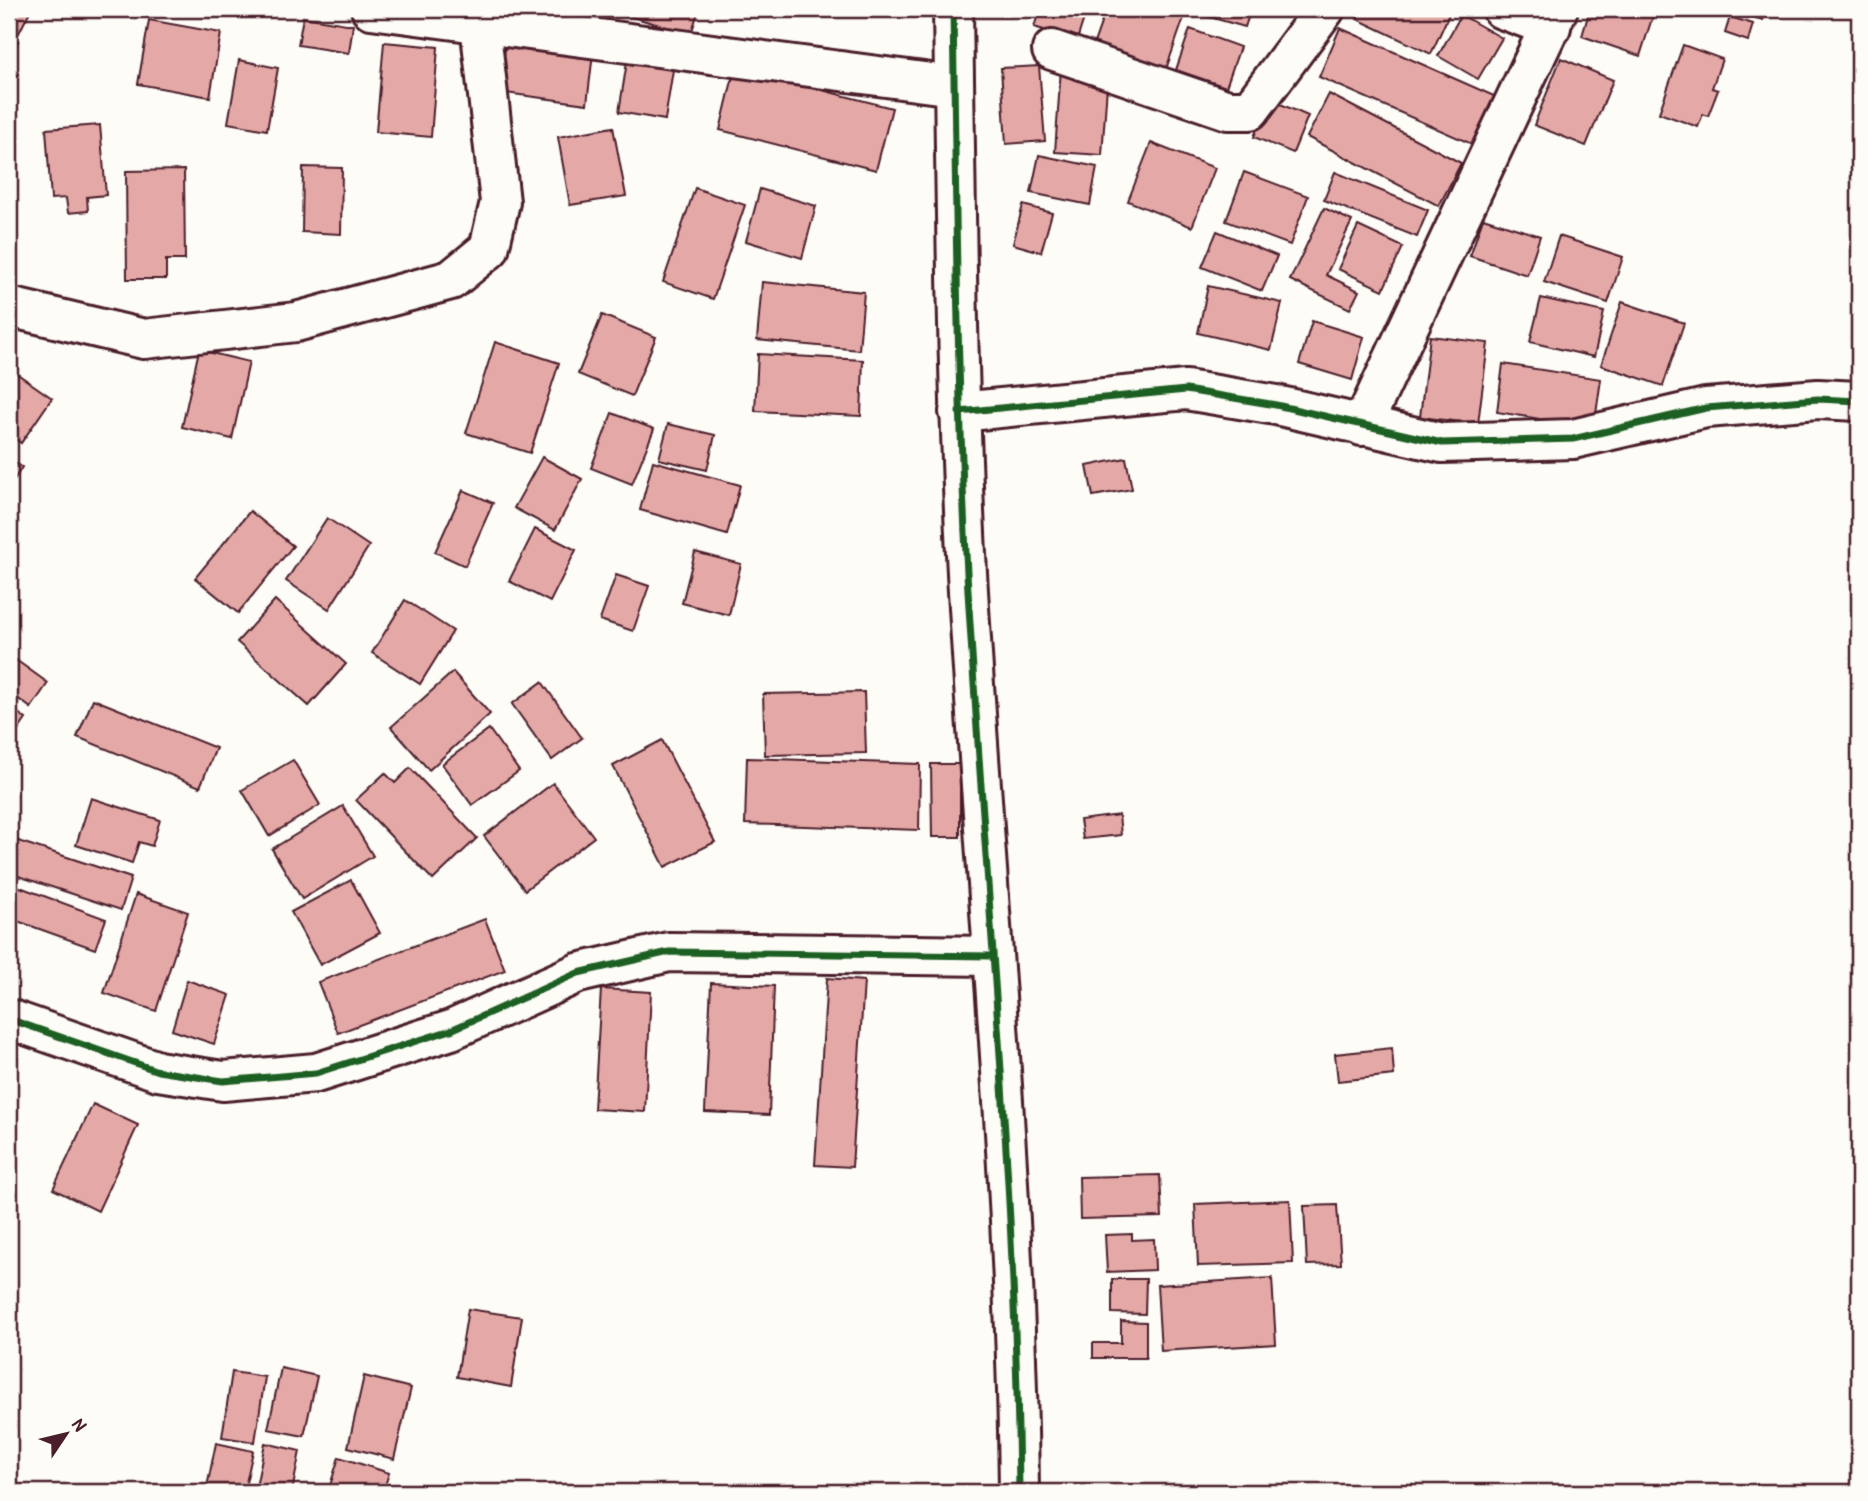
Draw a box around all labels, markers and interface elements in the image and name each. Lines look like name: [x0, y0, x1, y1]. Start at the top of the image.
north arrow: [32, 1400, 102, 1470]
text: N: [66, 1413, 93, 1436]

